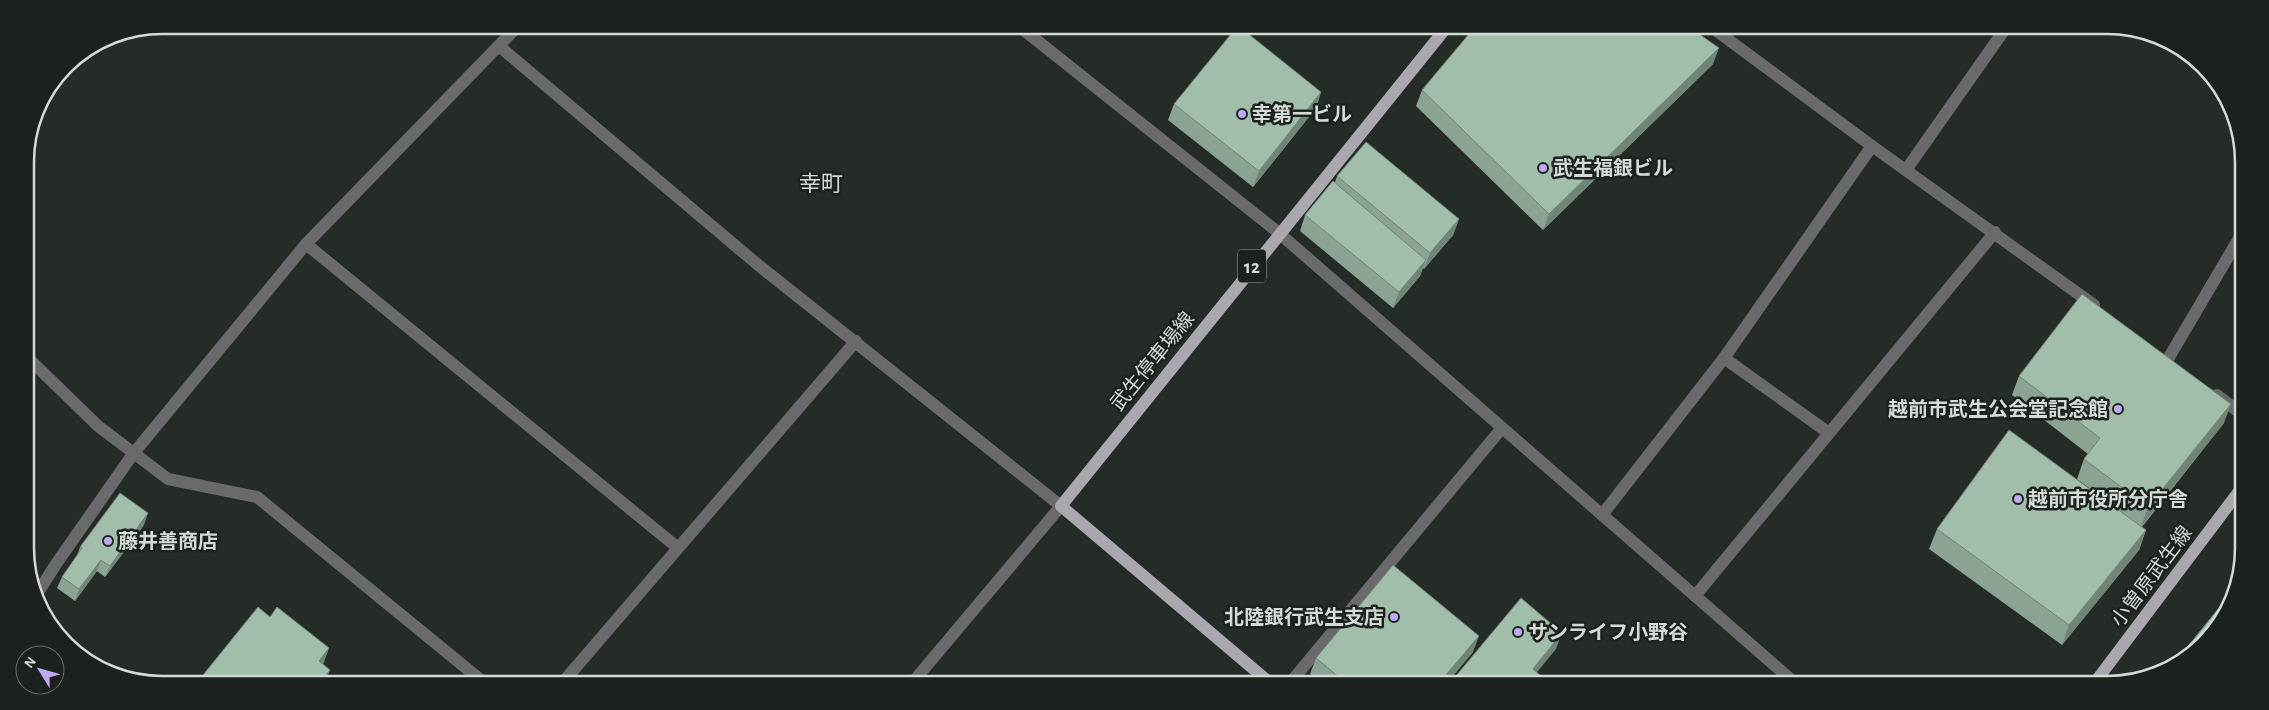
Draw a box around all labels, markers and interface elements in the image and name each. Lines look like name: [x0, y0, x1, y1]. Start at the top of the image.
place label: 幸第一ビル: [1252, 103, 1352, 125]
marker: 幸第一ビル: [1236, 108, 1248, 120]
place label: 武生福銀ビル: [1553, 157, 1673, 179]
marker: 武生福銀ビル: [1537, 162, 1549, 174]
district label: 幸町: [799, 172, 843, 195]
road number: 12: [1238, 250, 1266, 282]
street label: 武生停車場線: [1106, 307, 1198, 415]
place label: 越前市武生公会堂記念館: [1888, 398, 2108, 420]
marker: 越前市武生公会堂記念館: [2112, 403, 2124, 415]
place label: 越前市役所分庁舎: [2028, 488, 2188, 510]
marker: 越前市役所分庁舎: [2012, 493, 2024, 505]
street label: 小曽原武生線: [2106, 521, 2196, 631]
place label: 藤井善商店: [118, 530, 218, 552]
marker: 藤井善商店: [102, 535, 114, 547]
place label: 北陸銀行武生支店: [1224, 606, 1384, 628]
marker: 北陸銀行武生支店: [1388, 611, 1400, 623]
place label: サンライフ小野谷: [1528, 622, 1688, 643]
marker: サンライフ小野谷: [1512, 626, 1524, 638]
north arrow: [15, 645, 65, 695]
text: N: [22, 655, 39, 671]

